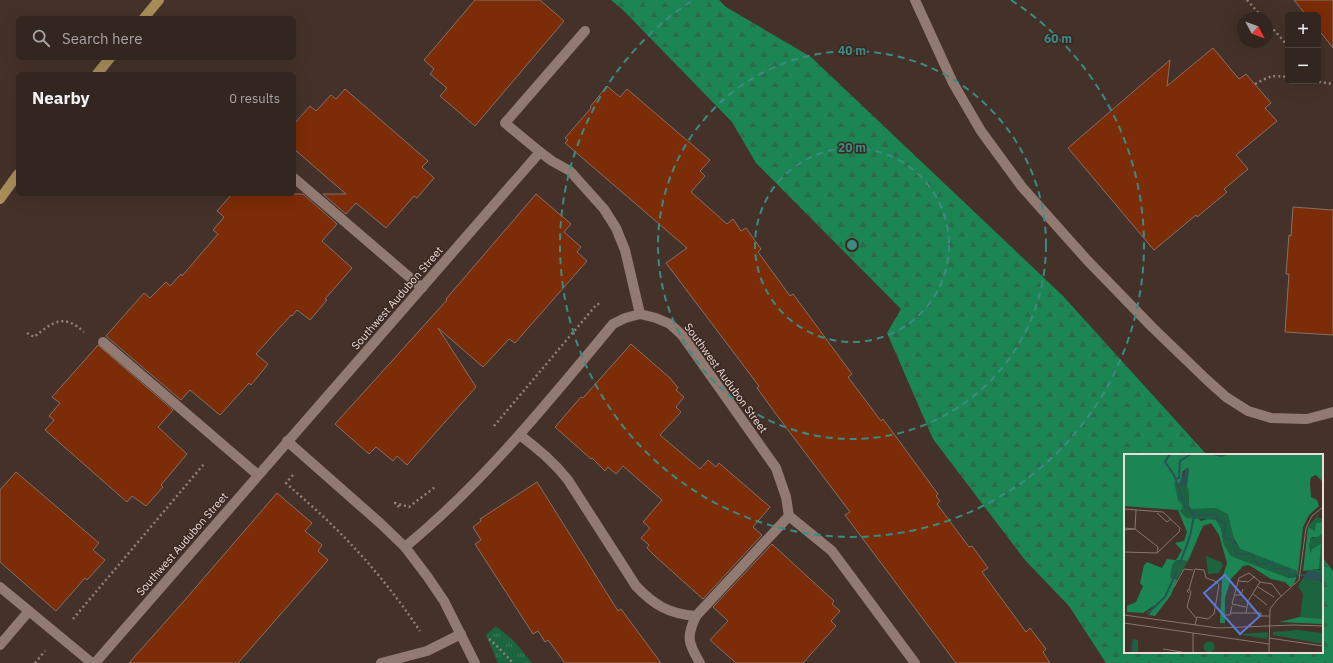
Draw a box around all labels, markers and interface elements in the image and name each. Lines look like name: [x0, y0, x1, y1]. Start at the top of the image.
north arrow: [1237, 12, 1273, 48]
map controls: [1285, 12, 1321, 84]
button: +: [1285, 12, 1321, 48]
search box: [16, 16, 296, 60]
icon: search: [30, 27, 52, 49]
text: Search here: [62, 29, 142, 48]
text: 60 m: [1044, 31, 1072, 46]
text: 40 m: [838, 43, 866, 58]
button: −: [1285, 48, 1321, 84]
text: Nearby: [32, 87, 90, 109]
text: 0 results: [229, 90, 280, 107]
text: 20 m: [838, 140, 866, 155]
centre of rings: [845, 238, 859, 252]
street label: Southwest Audubon Street: [348, 243, 446, 353]
street label: Southwest Audubon Street: [681, 320, 771, 436]
inset map: [1124, 454, 1323, 653]
street label: Southwest Audubon Street: [133, 489, 231, 599]

